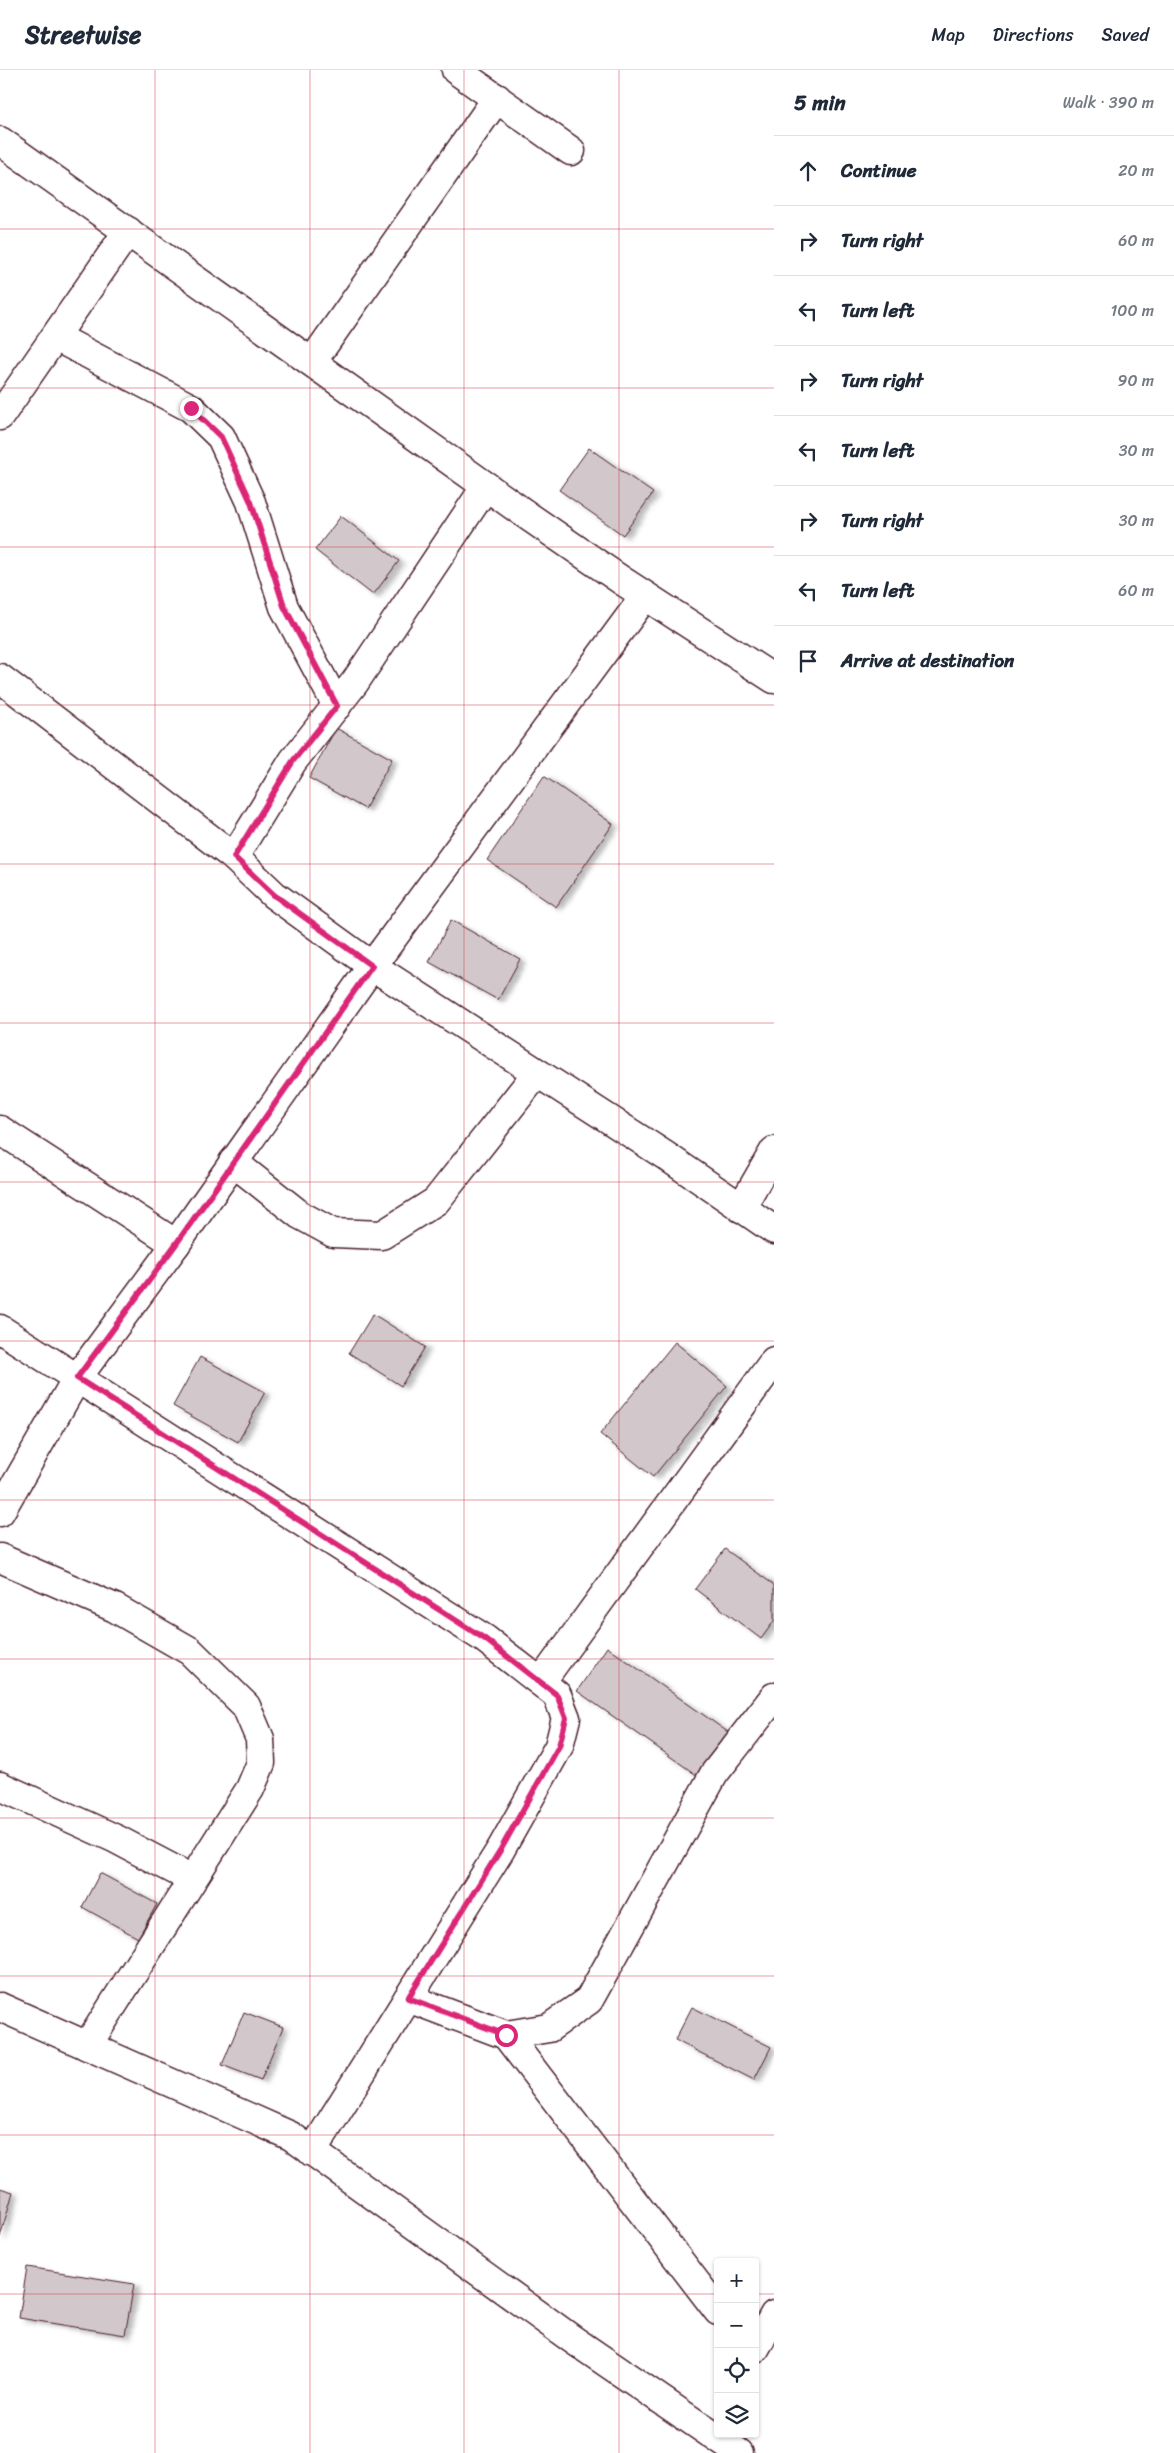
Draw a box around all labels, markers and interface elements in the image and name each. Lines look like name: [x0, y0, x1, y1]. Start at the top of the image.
text: Streetwise: [25, 14, 141, 56]
text: Map: [932, 19, 965, 51]
text: Directions: [993, 19, 1074, 51]
text: Saved: [1102, 19, 1149, 51]
text: 5 min: [794, 84, 846, 122]
text: Walk · 390 m: [1063, 88, 1154, 117]
text: Continue: [841, 154, 917, 187]
text: 20 m: [1118, 156, 1154, 185]
icon: ahead: [794, 157, 822, 185]
text: Turn right: [841, 224, 923, 257]
text: 60 m: [1118, 226, 1154, 255]
icon: right: [794, 227, 822, 255]
text: Turn left: [841, 294, 914, 327]
text: 100 m: [1110, 296, 1154, 325]
icon: left: [794, 297, 822, 325]
text: Turn right: [841, 364, 923, 397]
text: 90 m: [1118, 366, 1154, 395]
icon: right: [794, 367, 822, 395]
route end: [180, 397, 203, 420]
text: Turn left: [841, 434, 914, 467]
text: 30 m: [1119, 436, 1154, 465]
icon: left: [794, 437, 822, 465]
text: Turn right: [841, 504, 923, 537]
text: 30 m: [1119, 506, 1154, 535]
icon: right: [794, 507, 822, 535]
text: Turn left: [841, 574, 914, 607]
text: 60 m: [1118, 576, 1154, 605]
icon: left: [794, 577, 822, 605]
text: Arrive at destination: [841, 644, 1014, 677]
icon: arrive: [794, 647, 822, 675]
route start: [495, 2024, 518, 2047]
map controls: [714, 2258, 759, 2438]
button: +: [714, 2258, 759, 2303]
button: −: [714, 2303, 759, 2348]
button: locate: [714, 2348, 759, 2393]
button: layers: [714, 2393, 759, 2438]

